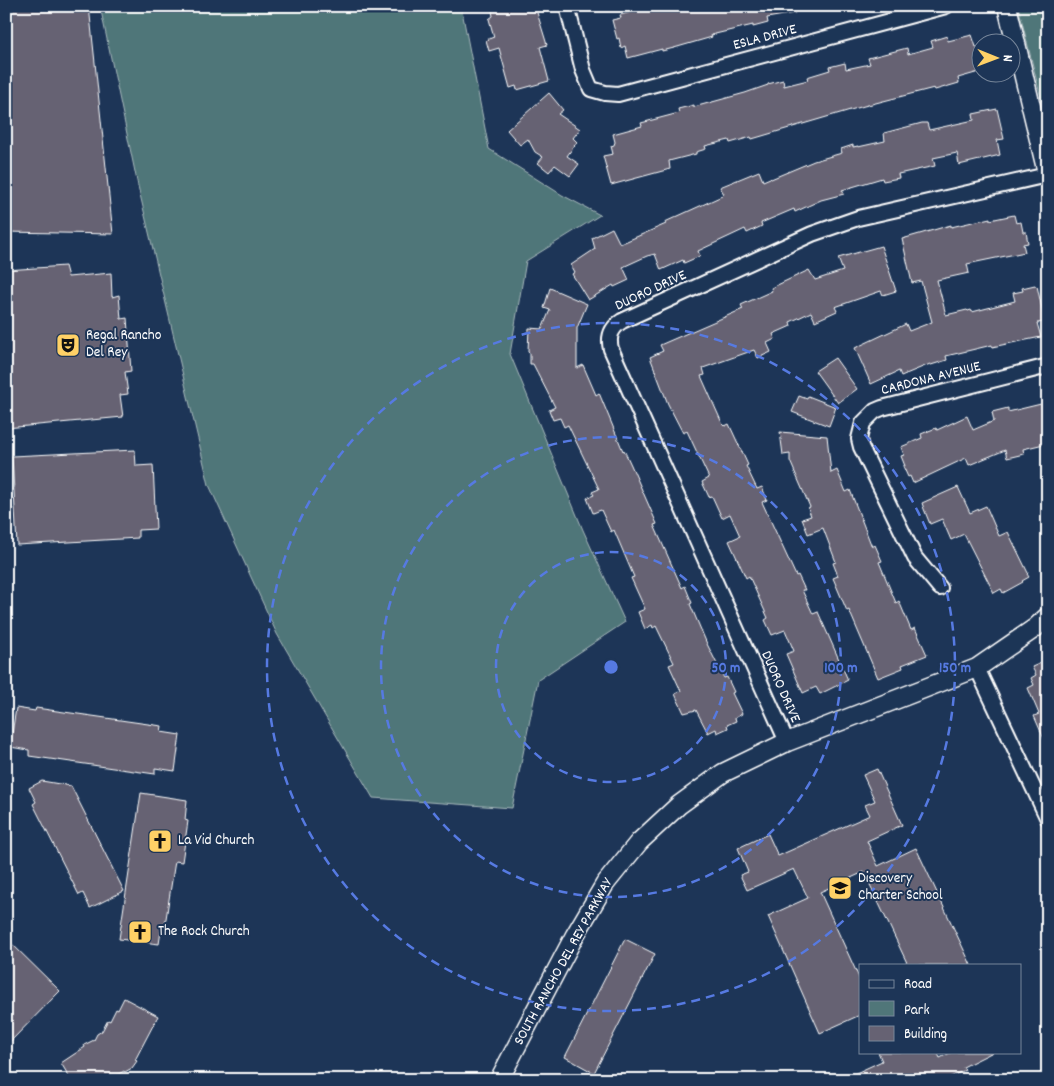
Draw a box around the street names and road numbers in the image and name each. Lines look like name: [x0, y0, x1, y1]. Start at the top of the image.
street label: ESLA DRIVE: [731, 19, 799, 57]
street label: DUORO DRIVE: [612, 265, 691, 317]
street label: CARDONA AVENUE: [879, 356, 983, 402]
street label: DUORO DRIVE: [754, 648, 806, 727]
street label: SOUTH RANCHO DEL REY PARKWAY: [509, 874, 620, 1050]

